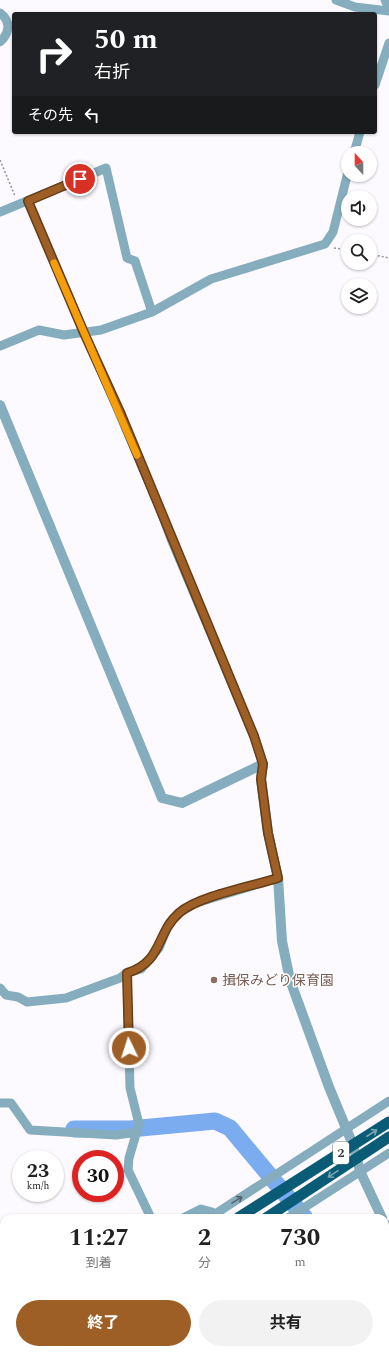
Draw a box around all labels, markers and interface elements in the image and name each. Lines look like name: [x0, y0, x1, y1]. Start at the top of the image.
text: 50 m: [94, 18, 158, 61]
icon: right: [28, 28, 80, 80]
text: 右折: [94, 59, 130, 86]
text: その先: [28, 104, 73, 127]
icon: left: [81, 104, 103, 126]
north arrow: [341, 146, 377, 182]
map controls: [341, 146, 377, 314]
pin: [63, 162, 97, 196]
icon: arrive: [69, 168, 91, 190]
button: sound: [341, 190, 377, 226]
button: search: [341, 234, 377, 270]
button: layers: [341, 278, 377, 314]
place label: 揖保みどり保育園: [222, 970, 334, 991]
marker: 揖保みどり保育園: [209, 975, 219, 985]
position arrow: [108, 1027, 150, 1069]
one-way arrow: [366, 1128, 378, 1136]
road number: 2: [333, 1142, 349, 1164]
speed limit sign: 30: [72, 1150, 124, 1202]
text: 23: [27, 1156, 49, 1186]
one-way arrow: [328, 1170, 339, 1178]
text: km/h: [27, 1178, 49, 1194]
one-way arrow: [231, 1196, 242, 1204]
text: 11:27: [69, 1220, 129, 1256]
text: 2: [198, 1220, 211, 1256]
text: 730: [280, 1220, 320, 1256]
text: m: [294, 1252, 306, 1272]
text: 到着: [86, 1253, 112, 1273]
text: 分: [198, 1253, 211, 1273]
button: 終了: [16, 1300, 191, 1346]
button: 共有: [199, 1300, 373, 1346]

